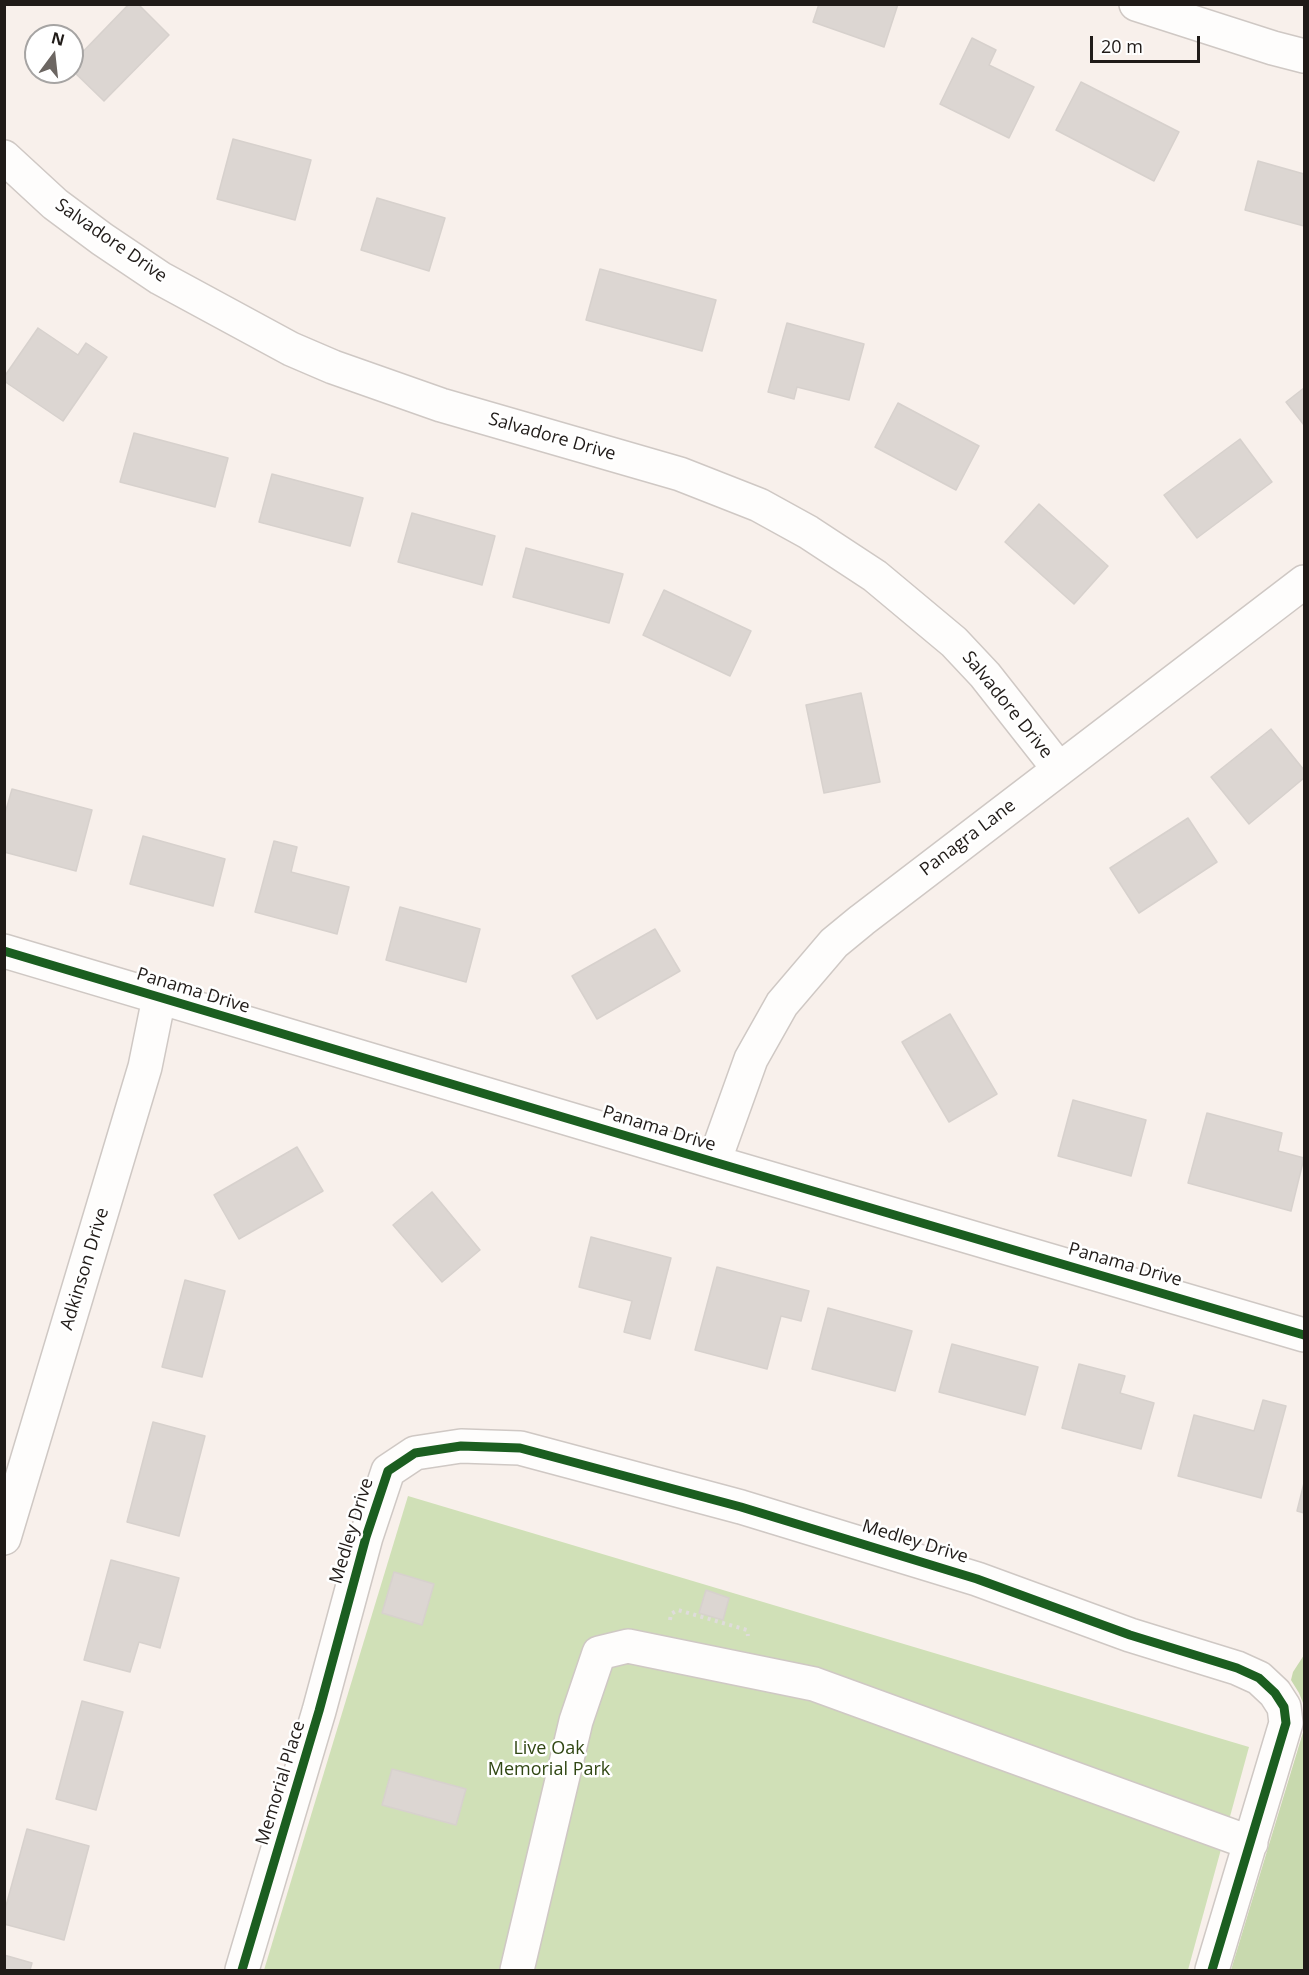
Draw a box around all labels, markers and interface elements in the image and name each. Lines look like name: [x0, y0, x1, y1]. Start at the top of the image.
north arrow: [24, 24, 84, 84]
scale bar: [1093, 24, 1202, 62]
text: N: [49, 26, 67, 51]
text: 20 m: [1101, 34, 1143, 58]
street label: Salvadore Drive: [51, 194, 171, 288]
street label: Salvadore Drive: [486, 409, 618, 465]
street label: Salvadore Drive: [957, 647, 1057, 763]
street label: Panagra Lane: [916, 795, 1020, 881]
street label: Panama Drive: [134, 964, 252, 1018]
street label: Panama Drive: [600, 1102, 718, 1156]
street label: Adkinson Drive: [56, 1205, 114, 1333]
street label: Panama Drive: [1066, 1238, 1184, 1292]
street label: Medley Drive: [326, 1475, 378, 1587]
street label: Medley Drive: [859, 1516, 971, 1568]
street label: Memorial Place: [252, 1718, 310, 1848]
park label: Live Oak Memorial Park: [488, 1738, 610, 1780]

